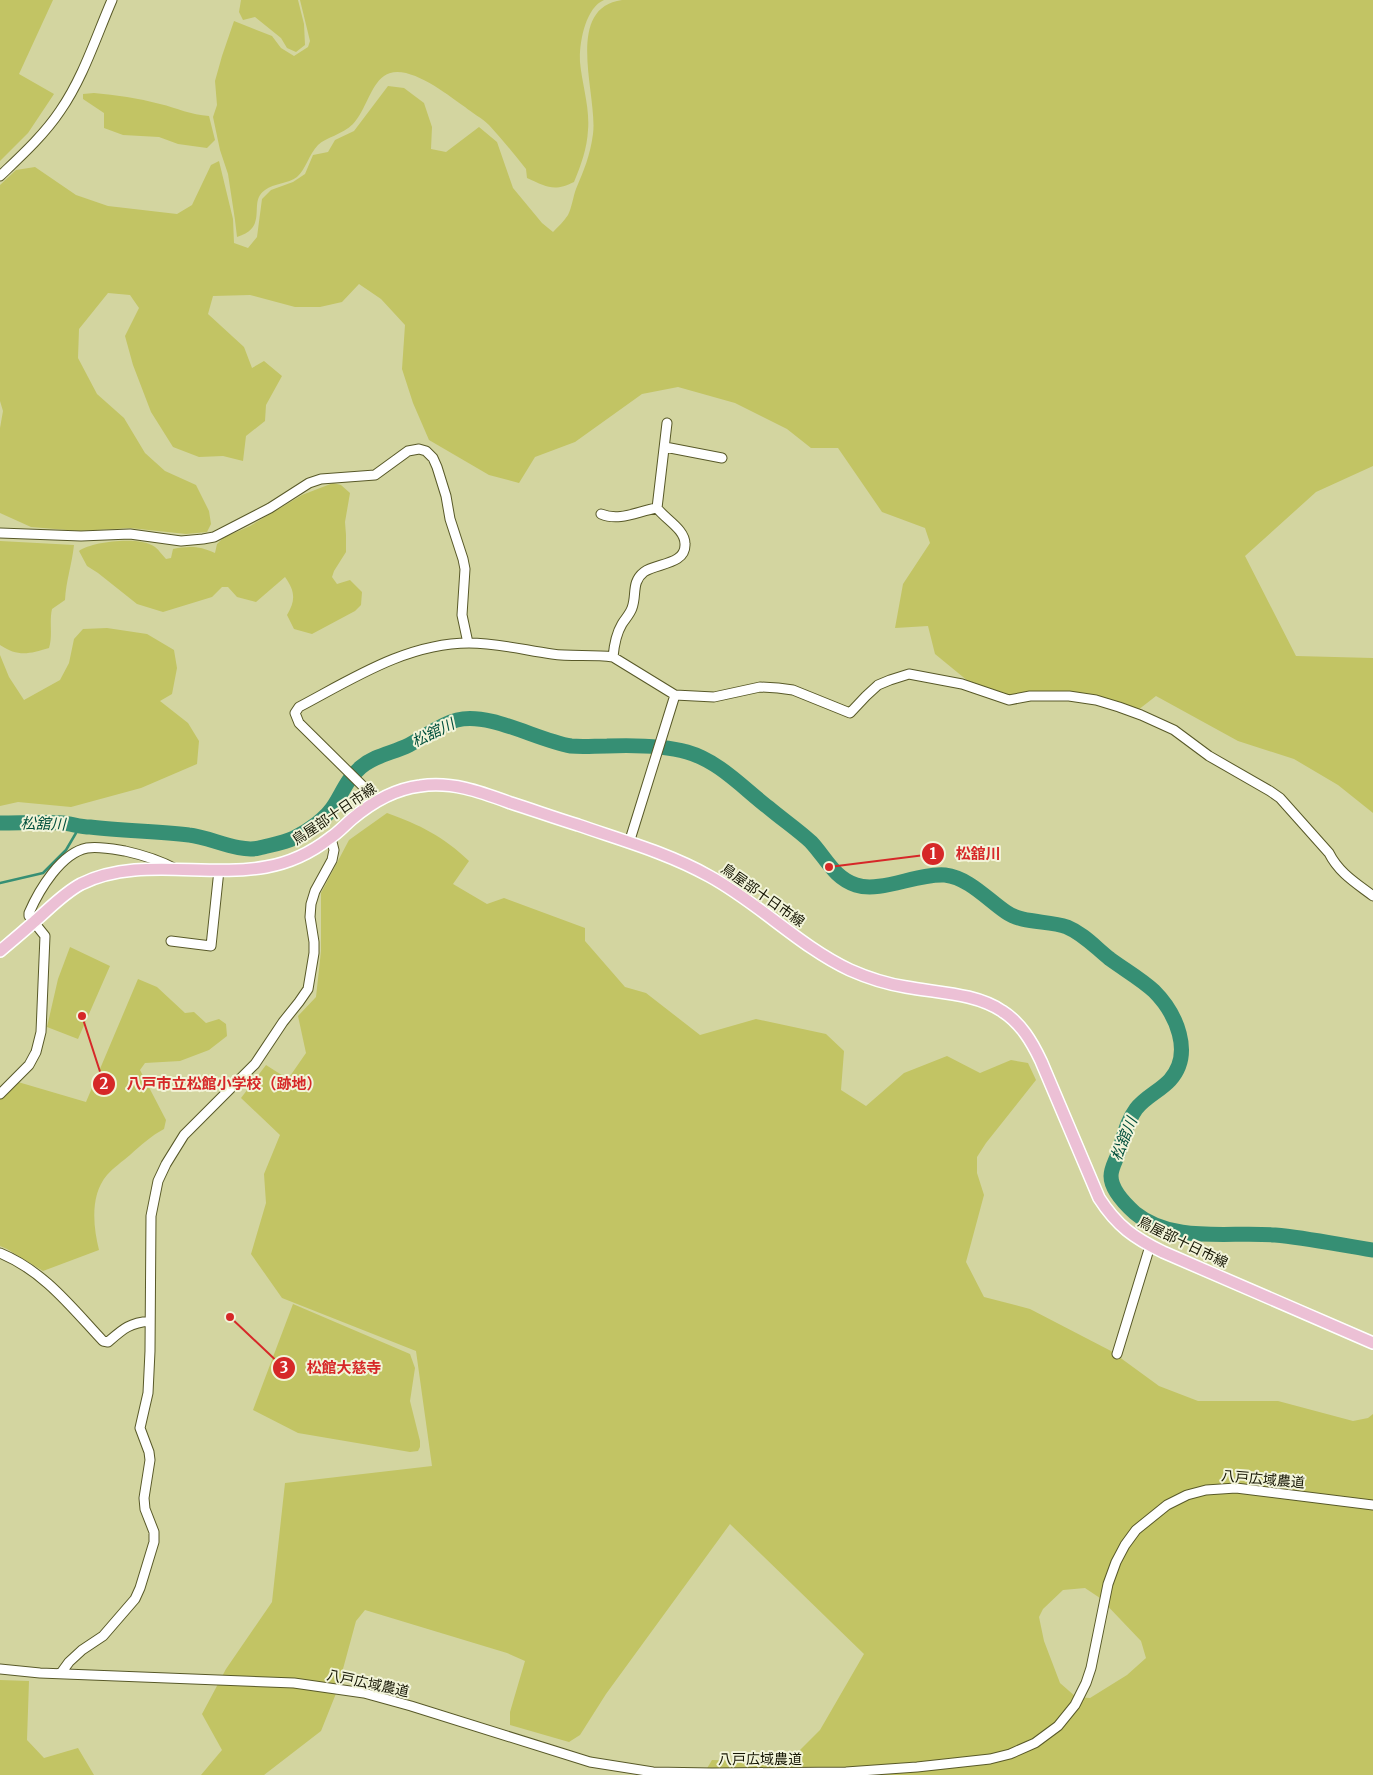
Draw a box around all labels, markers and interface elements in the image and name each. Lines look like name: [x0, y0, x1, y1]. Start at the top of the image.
water label: 松舘川: [408, 713, 459, 751]
street label: 鳥屋部十日市線: [288, 779, 380, 849]
water label: 松舘川: [20, 814, 68, 833]
callout: 松舘川: [920, 839, 1010, 869]
text: 1: [930, 844, 937, 863]
text: 松舘川: [955, 844, 1001, 863]
street label: 鳥屋部十日市線: [718, 860, 808, 930]
callout: 八戸市立松館小学校（跡地）: [91, 1069, 331, 1099]
text: 2: [100, 1074, 109, 1093]
text: 八戸市立松館小学校（跡地）: [126, 1074, 322, 1093]
water label: 松舘川: [1106, 1113, 1142, 1163]
street label: 鳥屋部十日市線: [1135, 1212, 1231, 1272]
callout: 松館大慈寺: [271, 1353, 391, 1383]
text: 3: [280, 1358, 288, 1377]
text: 松館大慈寺: [306, 1358, 382, 1377]
street label: 八戸広域農道: [1220, 1466, 1306, 1492]
street label: 八戸広域農道: [325, 1665, 411, 1701]
street label: 八戸広域農道: [718, 1750, 802, 1768]

